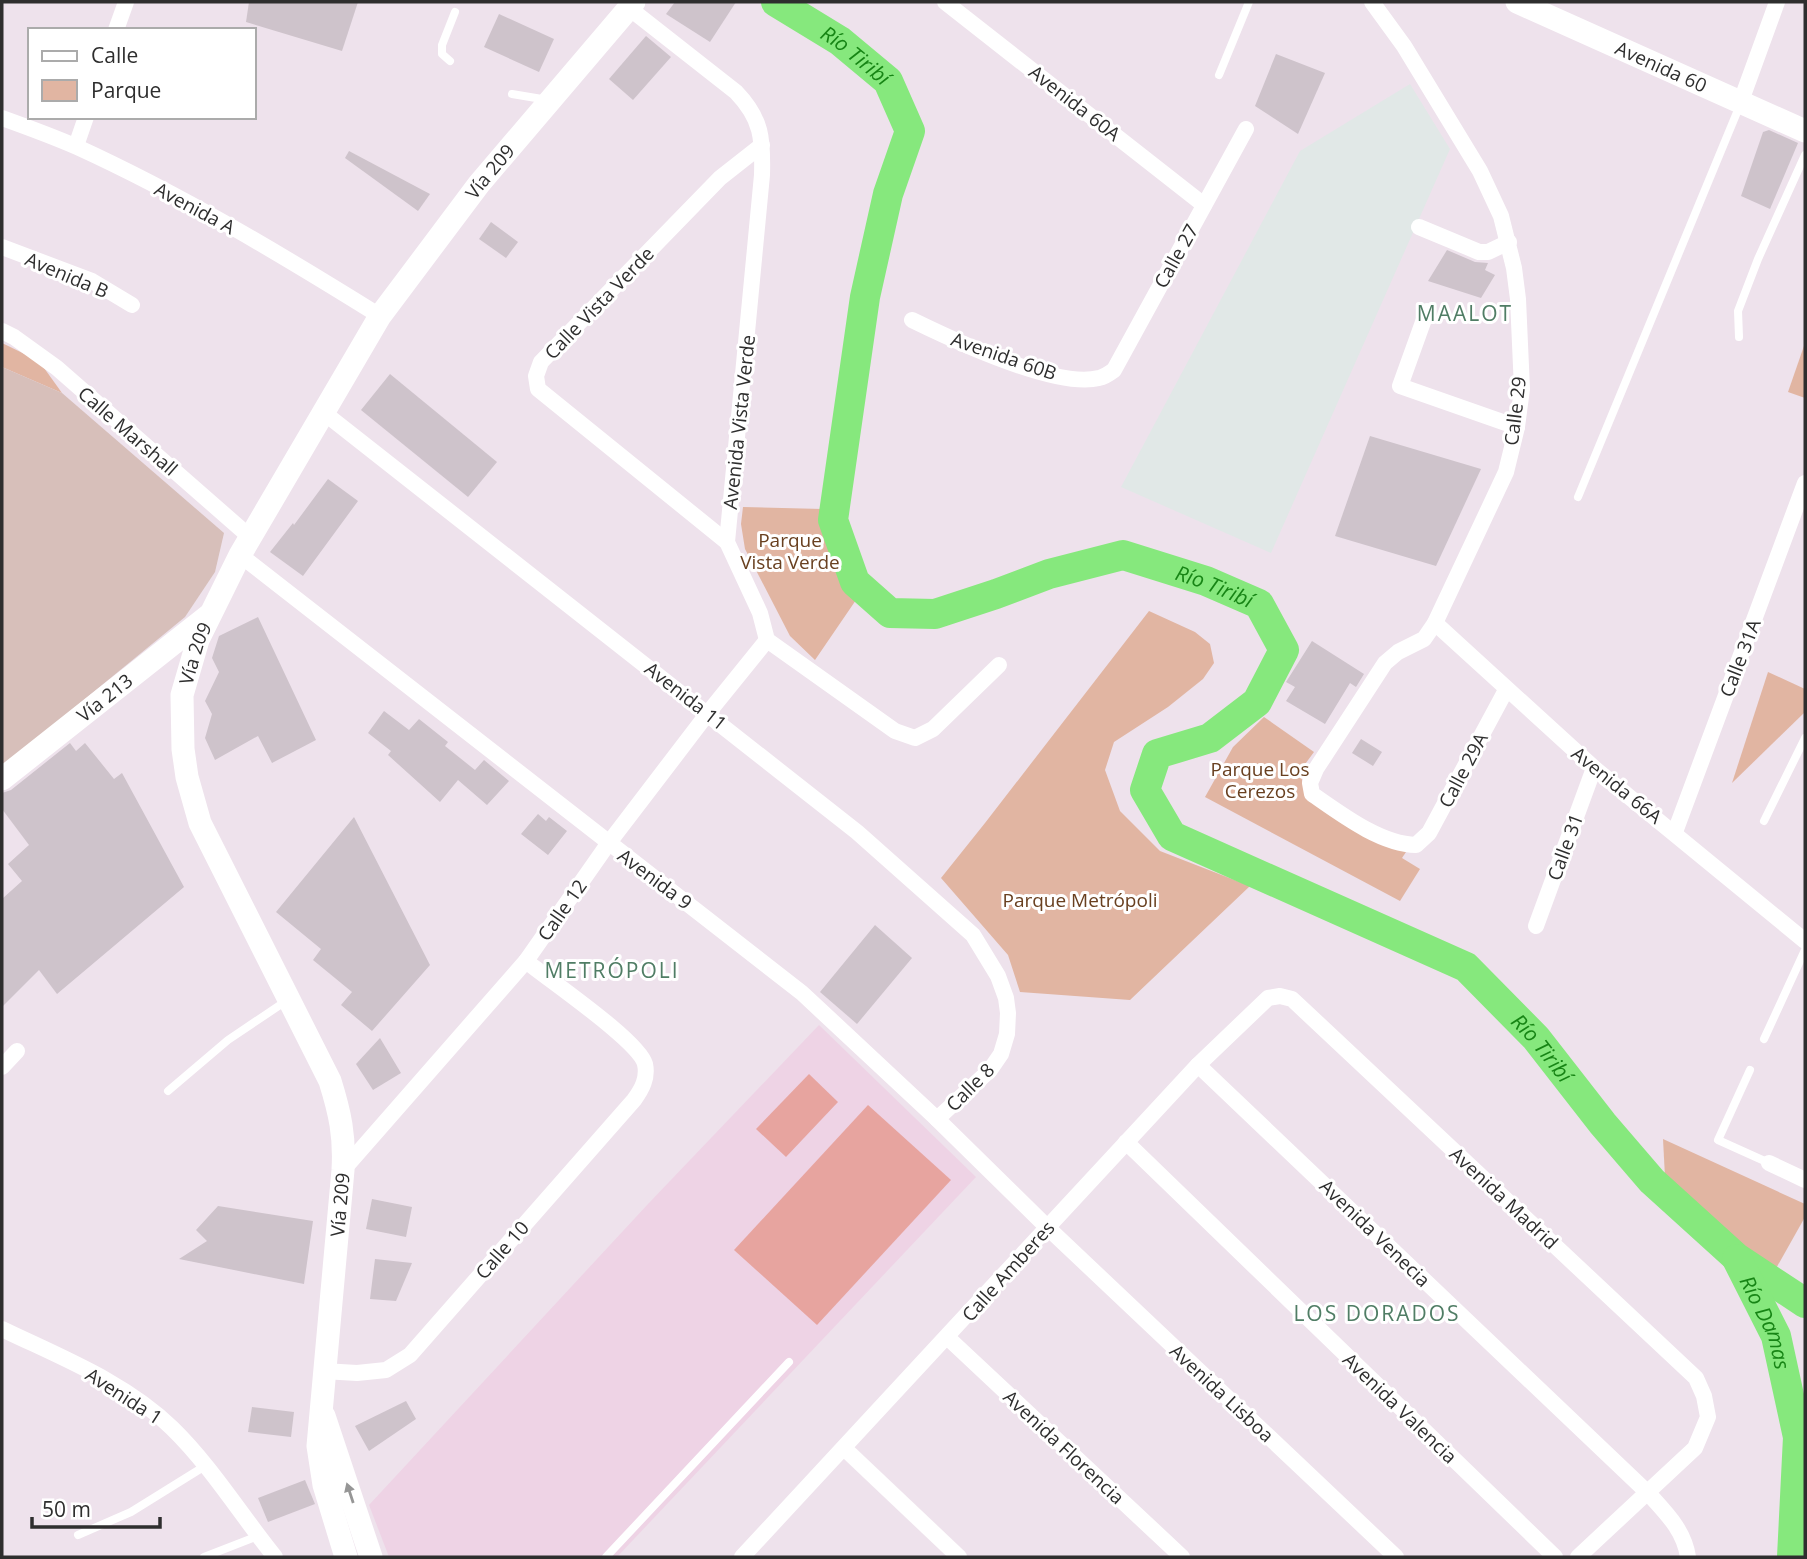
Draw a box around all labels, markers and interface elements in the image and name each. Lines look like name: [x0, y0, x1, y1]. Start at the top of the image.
water label: Río Tiribí: [816, 19, 898, 93]
legend: [28, 28, 256, 119]
street label: Avenida 60: [1611, 35, 1711, 98]
text: Calle: [91, 41, 138, 69]
street label: Avenida 60A: [1024, 59, 1126, 147]
text: Parque: [91, 76, 161, 104]
street label: Vía 209: [459, 139, 520, 204]
street label: Avenida A: [150, 176, 240, 240]
street label: Calle 27: [1148, 219, 1204, 293]
street label: Calle Vista Verde: [539, 241, 659, 365]
street label: Avenida B: [21, 246, 113, 304]
district label: MAALOT: [1417, 299, 1513, 327]
street label: Avenida 60B: [948, 326, 1060, 386]
street label: Avenida Vista Verde: [717, 333, 761, 511]
street label: Calle 29: [1498, 375, 1532, 447]
street label: Calle Marshall: [73, 381, 183, 481]
park label: Parque Vista Verde: [740, 527, 840, 575]
water label: Río Tiribí: [1172, 558, 1260, 615]
street label: Calle 31A: [1713, 615, 1767, 701]
street label: Vía 209: [173, 618, 218, 688]
street label: Avenida 11: [640, 656, 732, 736]
street label: Vía 213: [71, 668, 138, 728]
street label: Calle 29A: [1432, 728, 1494, 812]
street label: Avenida 66A: [1566, 740, 1668, 830]
park label: Parque Los Cerezos: [1210, 756, 1310, 804]
street label: Calle 31: [1541, 810, 1589, 884]
street label: Avenida 9: [613, 843, 697, 915]
street label: Calle 12: [531, 874, 593, 946]
park label: Parque Metrópoli: [1002, 887, 1158, 913]
district label: METRÓPOLI: [544, 956, 680, 984]
water label: Río Tiribí: [1505, 1007, 1581, 1090]
street label: Calle 8: [940, 1057, 1000, 1117]
street label: Avenida Madrid: [1444, 1141, 1564, 1255]
street label: Vía 209: [324, 1172, 356, 1238]
street label: Avenida Venecia: [1314, 1173, 1436, 1293]
street label: Calle 10: [469, 1215, 535, 1285]
street label: Calle Amberes: [956, 1215, 1060, 1327]
water label: Río Damas: [1734, 1271, 1797, 1372]
district label: LOS DORADOS: [1293, 1299, 1461, 1327]
street label: Avenida Lisboa: [1164, 1338, 1280, 1448]
street label: Avenida Valencia: [1337, 1347, 1463, 1469]
street label: Avenida 1: [81, 1362, 167, 1430]
street label: Avenida Florencia: [998, 1384, 1130, 1510]
one-way arrow: [344, 1482, 354, 1503]
scale bar: [32, 1486, 159, 1530]
text: 50 m: [42, 1495, 91, 1523]

